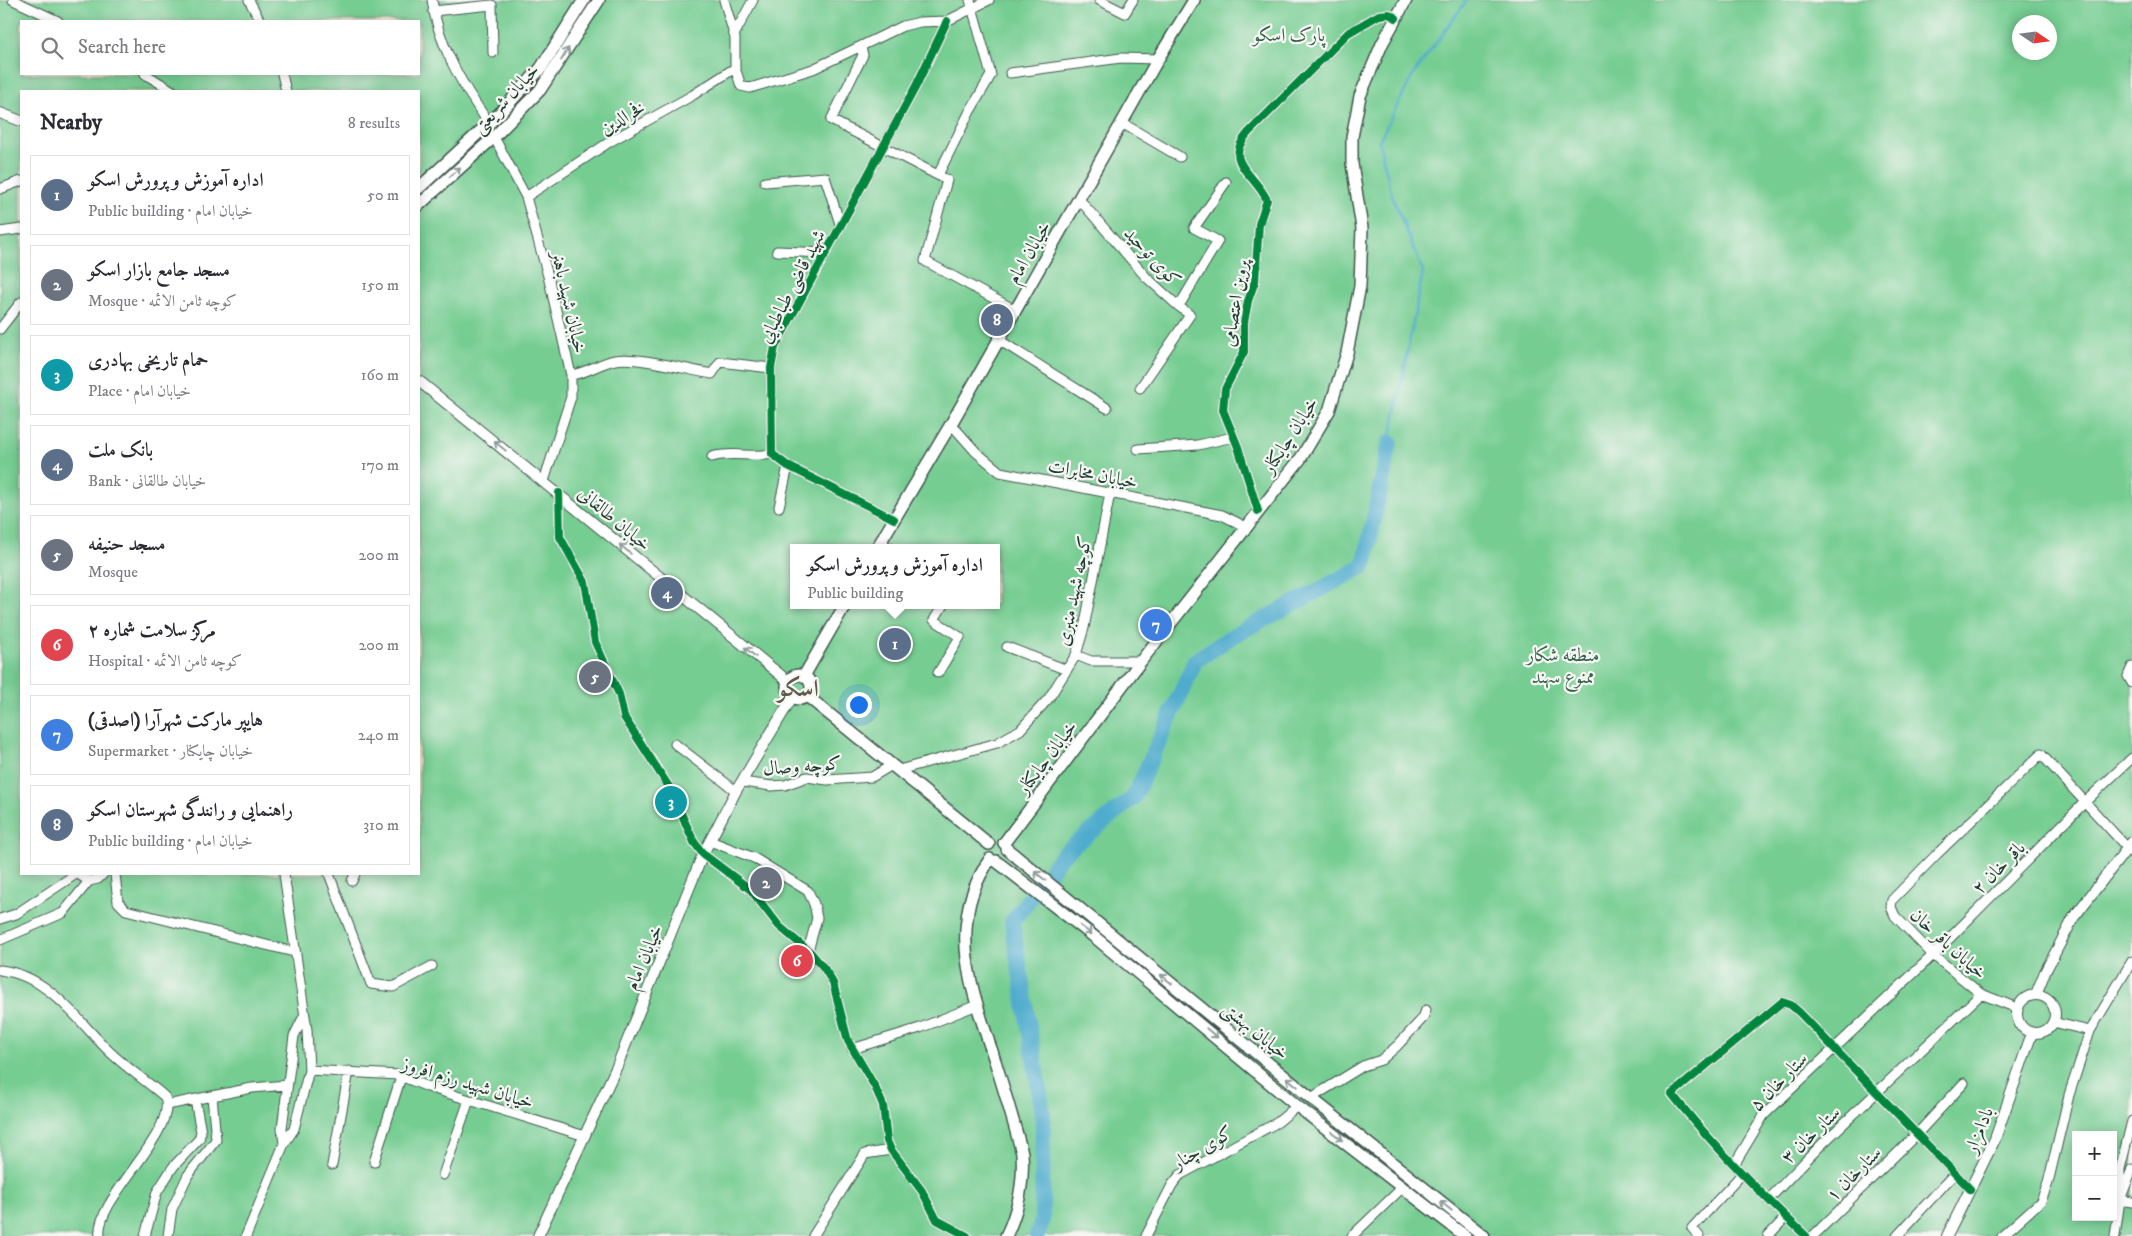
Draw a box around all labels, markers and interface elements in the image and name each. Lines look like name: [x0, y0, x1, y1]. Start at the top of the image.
north arrow: [2012, 15, 2057, 60]
search box: [20, 20, 420, 75]
park label: پارک اسکو: [1251, 24, 1327, 48]
icon: search: [38, 34, 66, 62]
text: Search here: [78, 36, 166, 59]
one-way arrow: [561, 47, 571, 61]
street label: خیابان شریعتی: [468, 59, 545, 140]
street label: فخرالدین: [596, 96, 650, 140]
text: Nearby: [40, 110, 102, 136]
text: 8 results: [348, 113, 400, 133]
one-way arrow: [448, 166, 461, 178]
text: اداره آموزش و پرورش اسکو: [88, 169, 264, 192]
text: 1: [54, 185, 60, 205]
text: 50 m: [367, 185, 399, 205]
text: Public building · خیابان امام: [88, 201, 253, 221]
street label: خیابان امام: [1002, 217, 1060, 290]
street label: کوی توحید: [1118, 222, 1186, 292]
street label: شهید قاضی طباطبایی: [754, 226, 832, 348]
street label: خیابان شهید باهنر: [545, 247, 591, 356]
street label: پروین اعتصامی: [1217, 256, 1254, 348]
text: مسجد جامع بازار اسکو: [88, 259, 230, 282]
text: 2: [53, 275, 61, 295]
text: 150 m: [361, 275, 399, 295]
text: Mosque · کوچه ثامن الائمه: [88, 291, 237, 311]
pin: 8: [981, 301, 1013, 339]
text: حمام تاریخی بهادری: [88, 349, 208, 372]
text: 3: [54, 365, 60, 385]
text: 160 m: [361, 365, 399, 385]
text: Place · خیابان امام: [88, 381, 191, 401]
street label: خیابان چایکنار: [1256, 393, 1324, 481]
text: بانک ملت: [88, 439, 153, 462]
one-way arrow: [493, 440, 506, 451]
text: 4: [52, 455, 62, 475]
text: 170 m: [361, 455, 399, 475]
street label: خیابان مخابرات: [1046, 455, 1140, 494]
text: Bank · خیابان طالقانی: [88, 471, 206, 491]
street label: خیابان طالقانی: [573, 482, 655, 556]
text: مسجد حنیفه: [88, 533, 165, 556]
street label: کوچه شهید منبری: [1052, 534, 1098, 649]
one-way arrow: [619, 543, 632, 554]
popup: [790, 544, 1000, 609]
text: 5: [53, 545, 61, 565]
text: 200 m: [358, 545, 399, 565]
text: اداره آموزش و پرورش اسکو: [807, 554, 983, 577]
text: Mosque: [88, 562, 138, 582]
pin: 4: [651, 574, 683, 612]
text: Public building: [807, 583, 903, 603]
pin: 7: [1140, 606, 1172, 644]
text: مرکز سلامت شماره ۲: [88, 619, 216, 642]
pin: 1: [879, 625, 911, 663]
text: 6: [53, 635, 61, 655]
text: 200 m: [358, 635, 399, 655]
park label: منطقه شکار ممنوع سهند: [1525, 644, 1599, 692]
one-way arrow: [744, 647, 757, 658]
text: Hospital · کوچه ثامن الائمه: [88, 651, 242, 671]
pin: 5: [579, 658, 611, 696]
district label: اسکو: [774, 674, 819, 704]
your location: [846, 692, 872, 718]
text: هایپر مارکت شهرآرا (اصدقی): [88, 709, 263, 732]
street label: خیابان چایکنار: [1011, 716, 1083, 802]
text: 7: [53, 725, 61, 745]
text: 240 m: [358, 725, 399, 745]
text: Supermarket · خیابان چایکنار: [88, 741, 253, 761]
street label: کوچه وصال: [762, 752, 842, 782]
pin: 3: [655, 783, 687, 821]
text: راهنمایی و رانندگی شهرستان اسکو: [88, 799, 293, 822]
text: 8: [53, 815, 61, 835]
text: 310 m: [363, 815, 399, 835]
text: Public building · خیابان امام: [88, 831, 253, 851]
street label: باقر خان ۲: [1968, 837, 2031, 900]
pin: 2: [750, 864, 782, 902]
one-way arrow: [1034, 871, 1047, 882]
street label: خیابان باقر خان: [1905, 904, 1991, 985]
street label: خیابان امام: [620, 921, 672, 995]
one-way arrow: [1079, 925, 1092, 936]
pin: 6: [781, 942, 813, 980]
one-way arrow: [1160, 974, 1173, 985]
street label: خیابان بهشتی: [1216, 997, 1293, 1066]
one-way arrow: [1205, 1028, 1218, 1039]
street label: ستار خان ۵: [1745, 1048, 1813, 1116]
street label: خیابان شهید رزم افروز: [396, 1052, 536, 1118]
one-way arrow: [1286, 1077, 1299, 1088]
street label: ستار خان ۳: [1777, 1101, 1845, 1169]
street label: بادامزار: [1959, 1104, 2000, 1159]
street label: کوی چنار: [1167, 1121, 1237, 1176]
one-way arrow: [1330, 1131, 1344, 1141]
map controls: [2072, 1131, 2117, 1221]
button: +: [2072, 1131, 2117, 1176]
street label: ستارخان ۱: [1821, 1141, 1887, 1207]
button: −: [2072, 1176, 2117, 1221]
one-way arrow: [1440, 1200, 1453, 1211]

